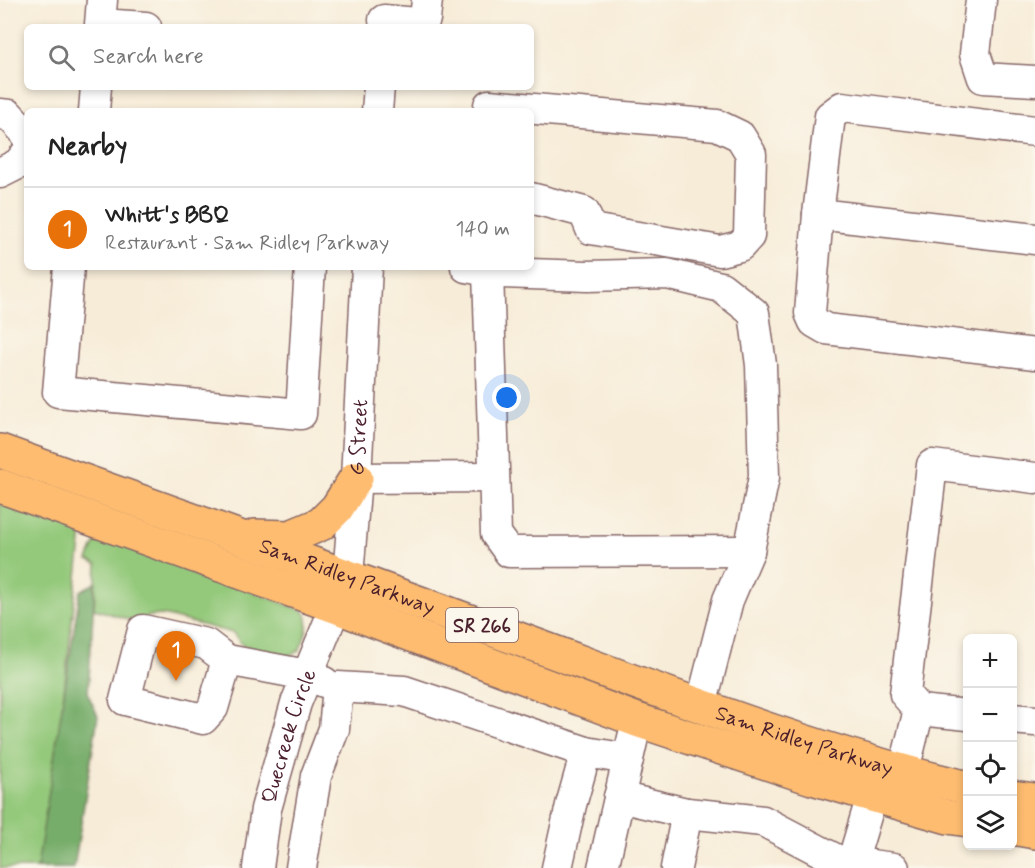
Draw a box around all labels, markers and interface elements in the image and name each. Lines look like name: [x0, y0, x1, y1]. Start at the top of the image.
search box: [24, 24, 534, 90]
icon: search: [45, 41, 78, 74]
text: Search here: [93, 43, 204, 71]
text: Nearby: [48, 130, 127, 164]
text: Whitt's BBQ: [105, 202, 229, 230]
text: 1: [63, 216, 72, 243]
text: 140 m: [456, 216, 510, 243]
text: Restaurant · Sam Ridley Parkway: [105, 230, 389, 257]
your location: [492, 383, 521, 412]
street label: G Street: [343, 398, 375, 476]
street label: Sam Ridley Parkway: [255, 532, 439, 622]
road number: SR 266: [446, 608, 518, 642]
pin: 1: [156, 632, 195, 681]
map controls: [963, 634, 1017, 850]
button: +: [963, 634, 1017, 688]
street label: Quecreek Circle: [255, 665, 324, 807]
button: −: [963, 688, 1017, 742]
street label: Sam Ridley Parkway: [712, 699, 896, 783]
button: locate: [963, 742, 1017, 796]
button: layers: [963, 796, 1017, 850]

